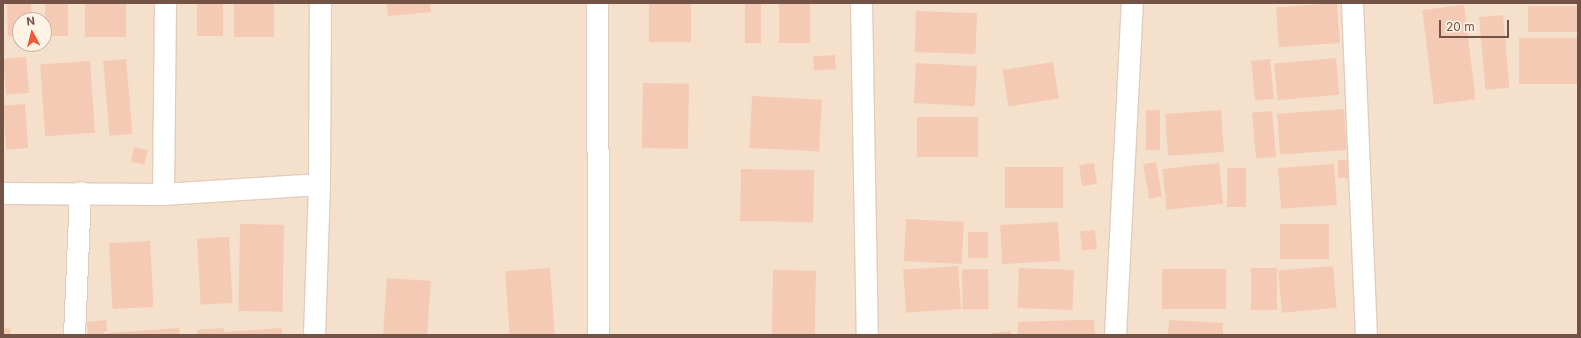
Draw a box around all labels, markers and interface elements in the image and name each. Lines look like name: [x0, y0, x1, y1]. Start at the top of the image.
north arrow: [12, 12, 52, 52]
scale bar: [1441, 12, 1511, 38]
text: N: [26, 14, 36, 29]
text: 20 m: [1446, 19, 1475, 34]

